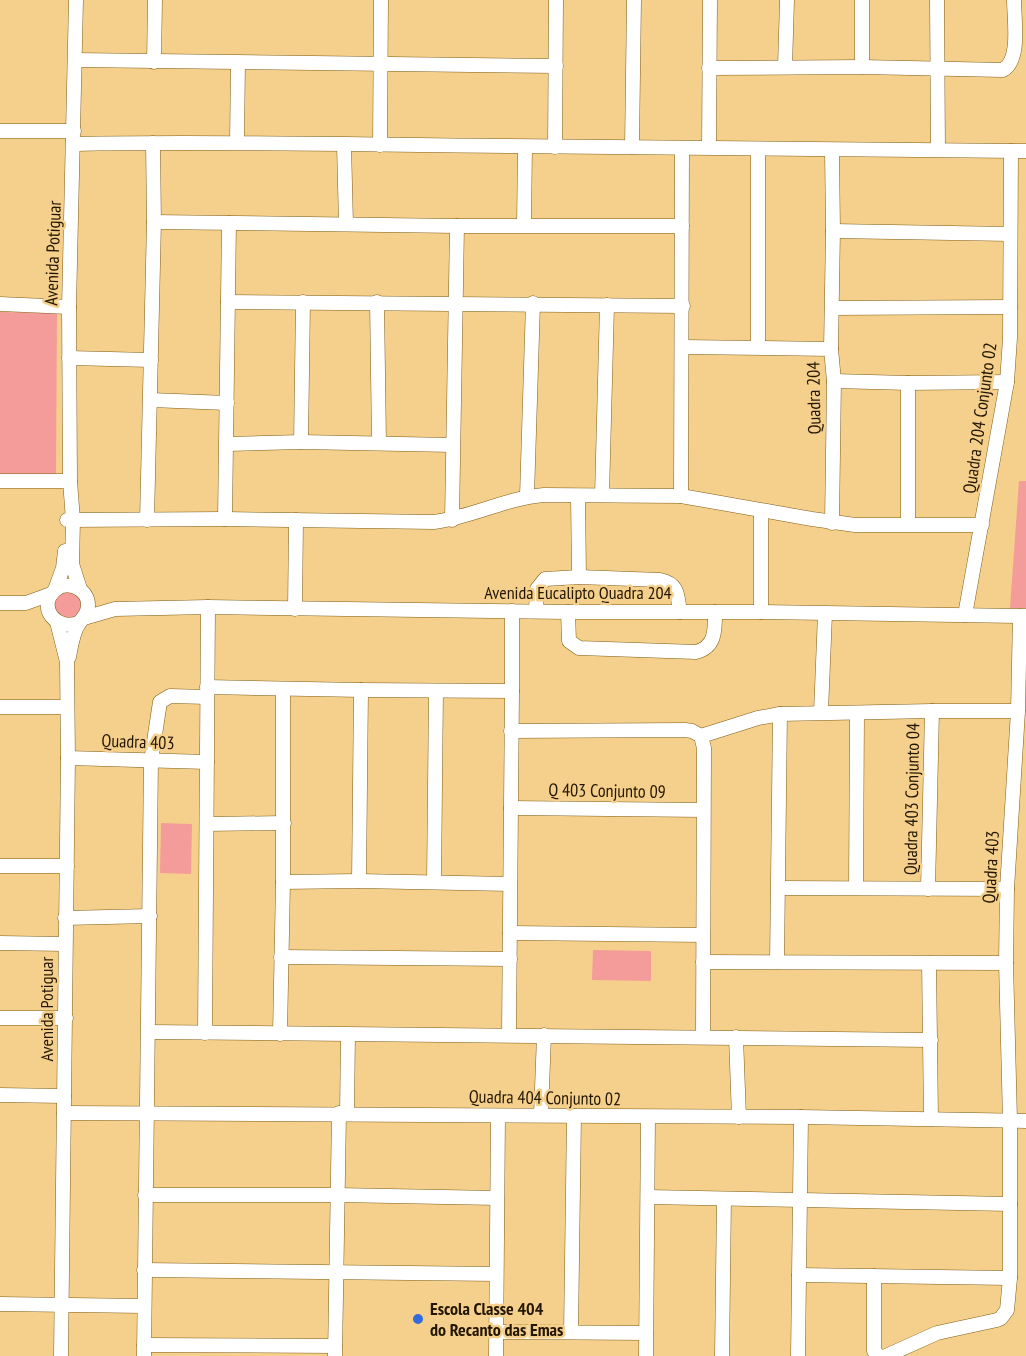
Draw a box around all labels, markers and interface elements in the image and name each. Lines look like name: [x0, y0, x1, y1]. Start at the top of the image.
street label: Avenida Potiguar: [39, 200, 66, 306]
street label: Quadra 204 Conjunto 02: [958, 341, 1001, 495]
street label: Quadra 204: [801, 361, 826, 435]
street label: Avenida Eucalipto Quadra 204: [484, 581, 672, 604]
street label: Quadra 403 Conjunto 04: [899, 723, 924, 875]
street label: Quadra 403: [101, 729, 175, 754]
street label: Q 403 Conjunto 09: [548, 778, 666, 803]
street label: Quadra 403: [977, 830, 1004, 904]
street label: Avenida Potiguar: [35, 956, 58, 1061]
street label: Quadra 404 Conjunto 02: [469, 1085, 621, 1110]
place label: Escola Classe 404 do Recanto das Emas: [430, 1297, 563, 1341]
marker: Escola Classe 404 do Recanto das Emas: [411, 1312, 425, 1326]

